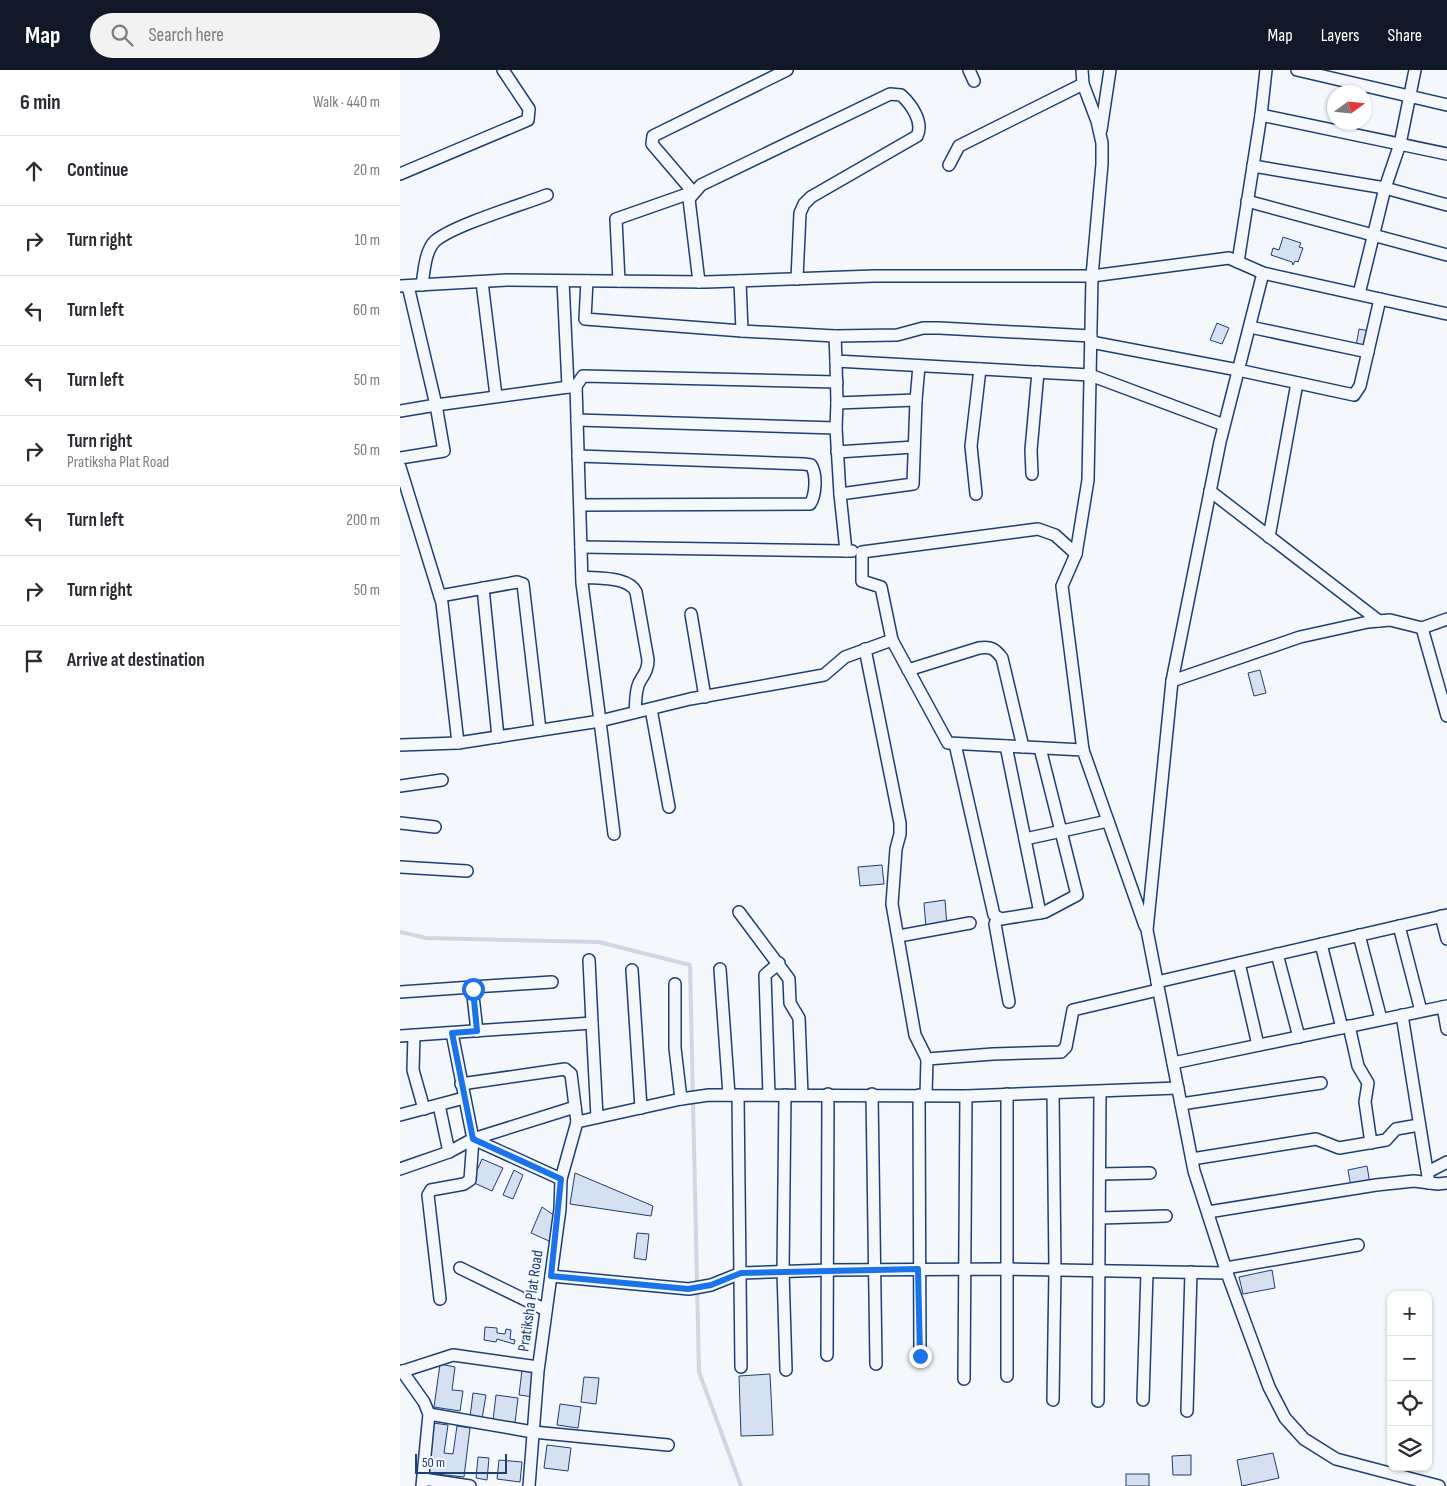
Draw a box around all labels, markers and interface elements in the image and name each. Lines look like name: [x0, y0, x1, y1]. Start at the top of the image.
search box: [90, 13, 440, 58]
text: Map: [25, 21, 60, 50]
icon: search: [108, 21, 136, 49]
text: Search here: [148, 24, 224, 47]
text: Map: [1268, 25, 1293, 46]
text: Layers: [1321, 25, 1360, 46]
text: Share: [1388, 25, 1422, 46]
north arrow: [1327, 85, 1372, 130]
text: 6 min: [20, 90, 61, 115]
text: Walk · 440 m: [313, 93, 380, 112]
icon: ahead: [20, 157, 48, 185]
text: Continue: [67, 159, 128, 182]
text: 20 m: [353, 161, 380, 180]
icon: right: [20, 227, 48, 255]
text: Turn right: [67, 229, 132, 252]
text: 10 m: [354, 231, 380, 250]
icon: left: [20, 297, 48, 325]
text: Turn left: [67, 299, 124, 322]
text: 60 m: [353, 301, 380, 320]
icon: left: [20, 367, 48, 395]
text: Turn left: [67, 369, 124, 392]
text: 50 m: [354, 371, 380, 390]
text: Turn right: [67, 430, 132, 453]
icon: right: [20, 437, 48, 465]
text: 50 m: [354, 441, 380, 460]
text: Pratiksha Plat Road: [67, 453, 169, 472]
icon: left: [20, 507, 48, 535]
text: Turn left: [67, 509, 124, 532]
text: 200 m: [346, 511, 380, 530]
icon: right: [20, 577, 48, 605]
text: Turn right: [67, 579, 132, 602]
text: 50 m: [354, 581, 380, 600]
icon: arrive: [20, 647, 48, 675]
text: Arrive at destination: [67, 649, 205, 672]
route start: [462, 978, 485, 1001]
street label: Pratiksha Plat Road: [514, 1249, 548, 1353]
map controls: [1387, 1291, 1432, 1471]
button: +: [1387, 1291, 1432, 1336]
button: −: [1387, 1336, 1432, 1381]
route end: [909, 1345, 932, 1368]
button: locate: [1387, 1381, 1432, 1426]
button: layers: [1387, 1426, 1432, 1471]
scale bar: [415, 1451, 508, 1474]
text: 50 m: [422, 1454, 445, 1471]

